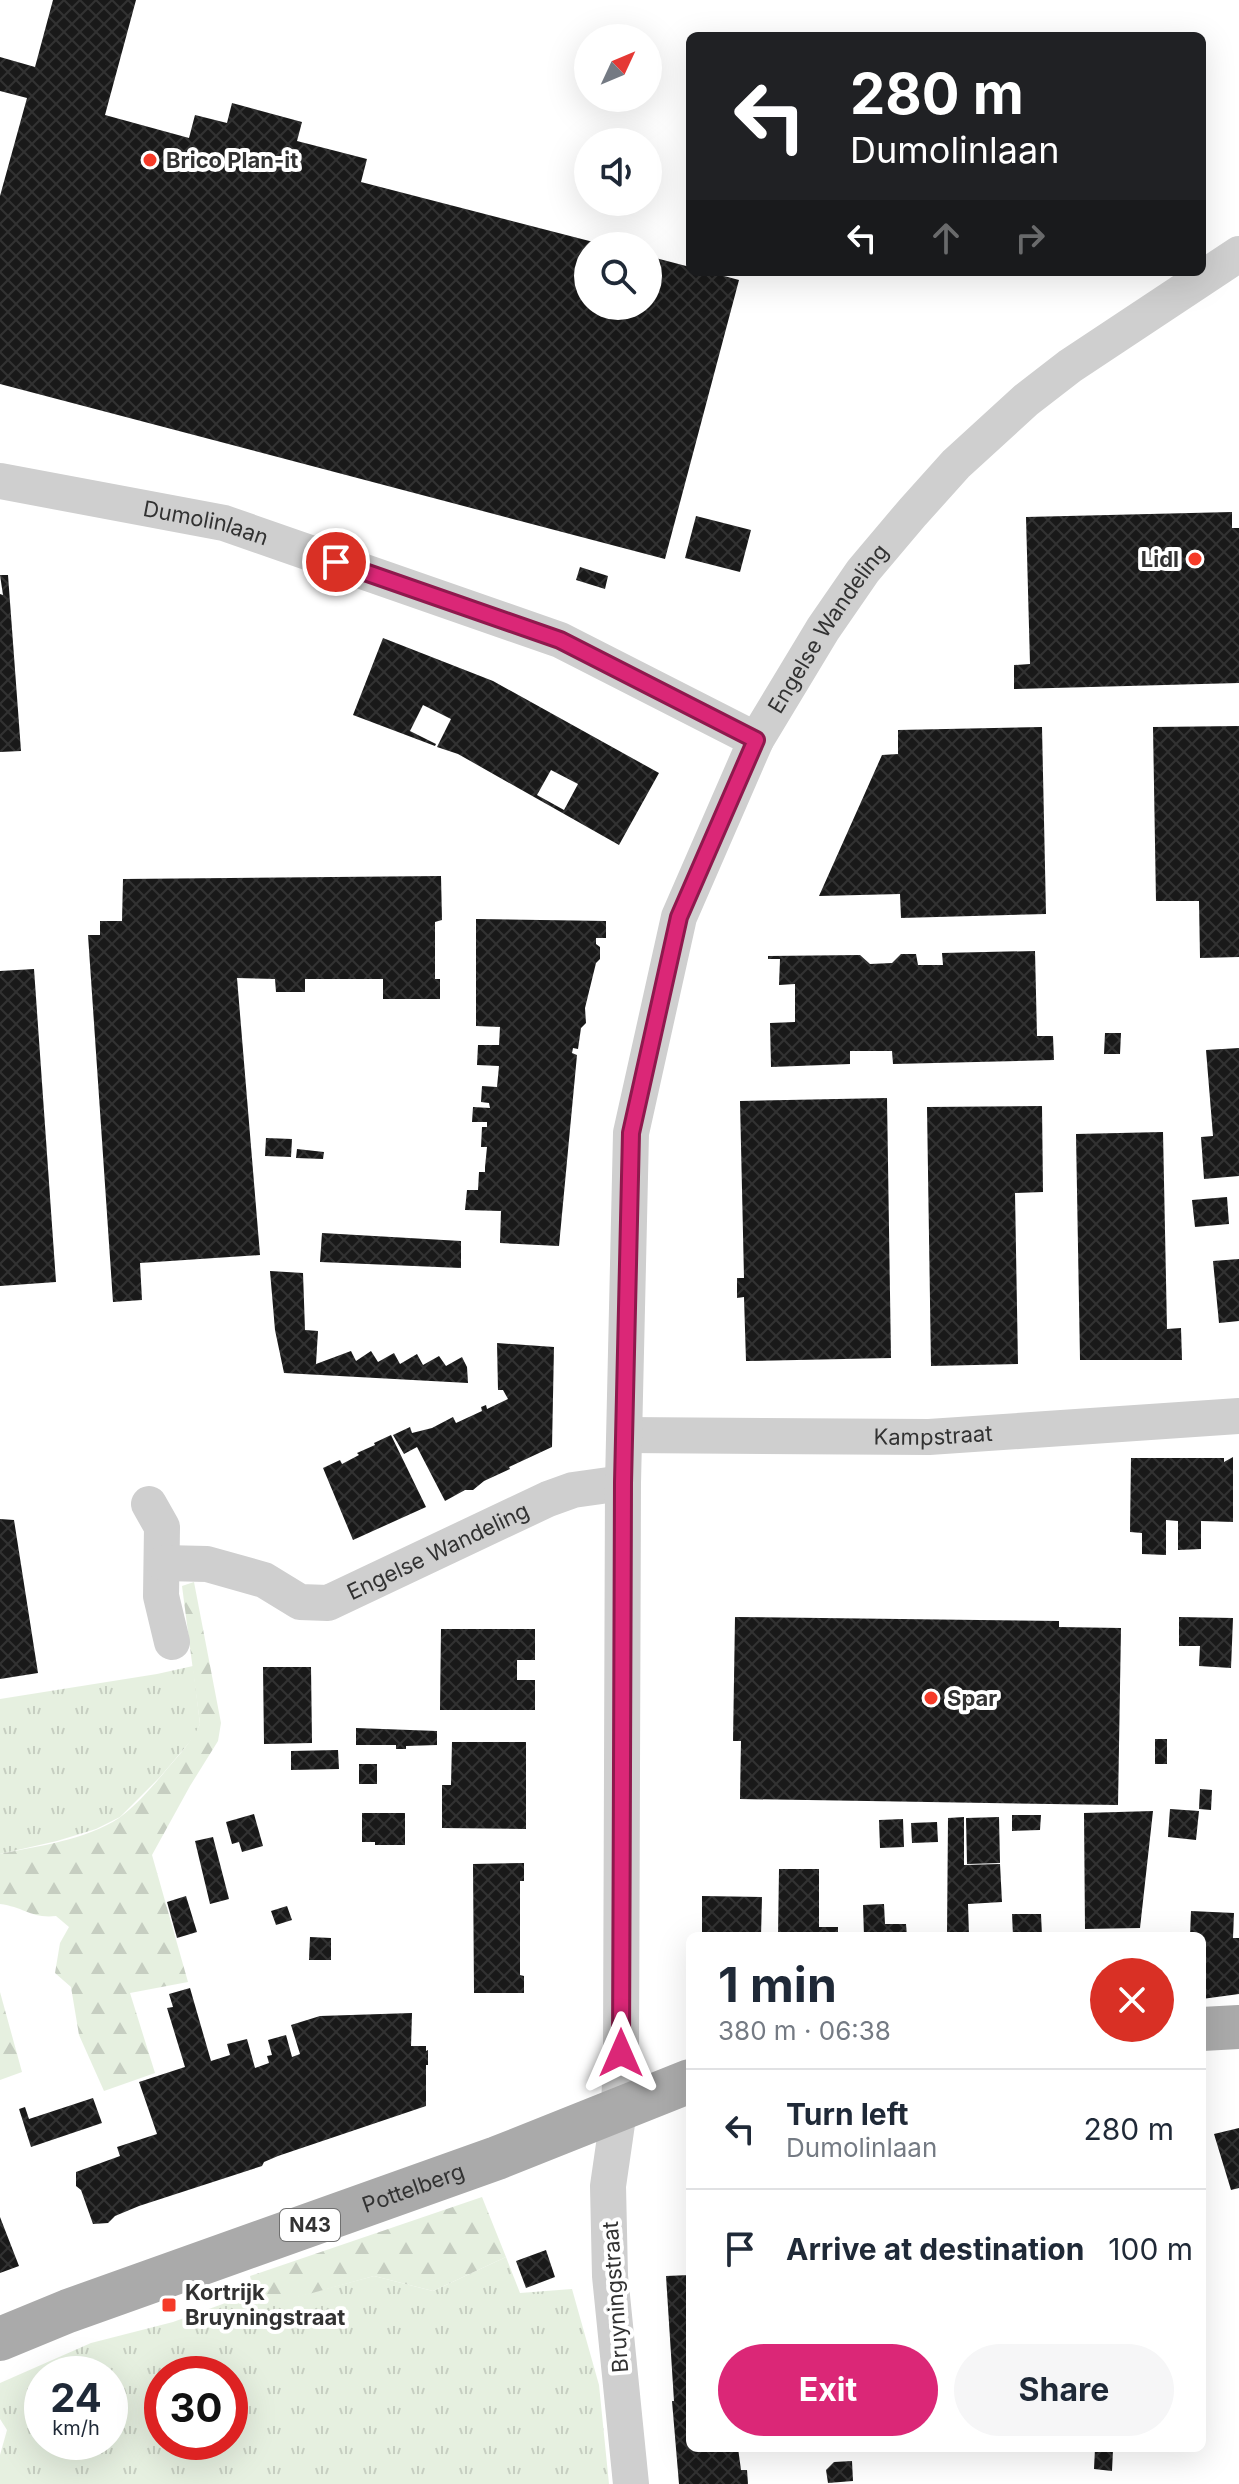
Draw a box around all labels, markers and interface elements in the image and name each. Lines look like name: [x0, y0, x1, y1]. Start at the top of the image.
north arrow: [574, 24, 662, 112]
map controls: [574, 24, 662, 320]
text: 280 m: [850, 60, 1024, 128]
icon: left: [718, 64, 822, 168]
button: sound: [574, 128, 662, 216]
text: Dumolinlaan: [850, 128, 1060, 172]
place label: Brico Plan-it: [166, 147, 298, 173]
marker: Brico Plan-it: [141, 151, 159, 169]
icon: left: [840, 216, 884, 260]
icon: ahead: [924, 216, 968, 260]
icon: right: [1008, 216, 1052, 260]
button: search: [574, 232, 662, 320]
street label: Dumolinlaan: [141, 495, 272, 550]
pin: [302, 528, 370, 596]
street label: Engelse Wandeling: [762, 539, 893, 718]
icon: arrive: [314, 540, 358, 584]
place label: Lidl: [1141, 546, 1179, 572]
marker: Lidl: [1186, 550, 1204, 568]
street label: Kampstraat: [873, 1420, 993, 1450]
street label: Engelse Wandeling: [343, 1497, 533, 1605]
place label: Spar: [947, 1685, 997, 1711]
marker: Spar: [922, 1689, 940, 1707]
text: 1 min: [718, 1955, 837, 2014]
button: close: [1090, 1958, 1174, 2042]
position arrow: [579, 2011, 663, 2095]
text: 380 m · 06:38: [718, 2015, 891, 2046]
text: Turn left: [786, 2096, 908, 2132]
icon: left: [718, 2107, 762, 2151]
text: 280 m: [1084, 2111, 1174, 2147]
text: Dumolinlaan: [786, 2132, 937, 2163]
street label: Pottelberg: [359, 2158, 468, 2218]
road number: N43: [280, 2209, 340, 2241]
street label: Bruyningstraat: [597, 2220, 633, 2374]
icon: arrive: [718, 2227, 762, 2271]
text: Arrive at destination: [786, 2231, 1084, 2267]
text: 100 m: [1108, 2231, 1193, 2267]
place label: Kortrijk Bruyningstraat: [185, 2279, 345, 2330]
marker: Kortrijk Bruyningstraat: [160, 2296, 178, 2314]
button: Exit: [718, 2344, 938, 2436]
button: Share: [954, 2344, 1174, 2436]
speed limit sign: 30: [144, 2356, 248, 2460]
text: 24: [50, 2373, 102, 2422]
text: km/h: [52, 2416, 100, 2440]

